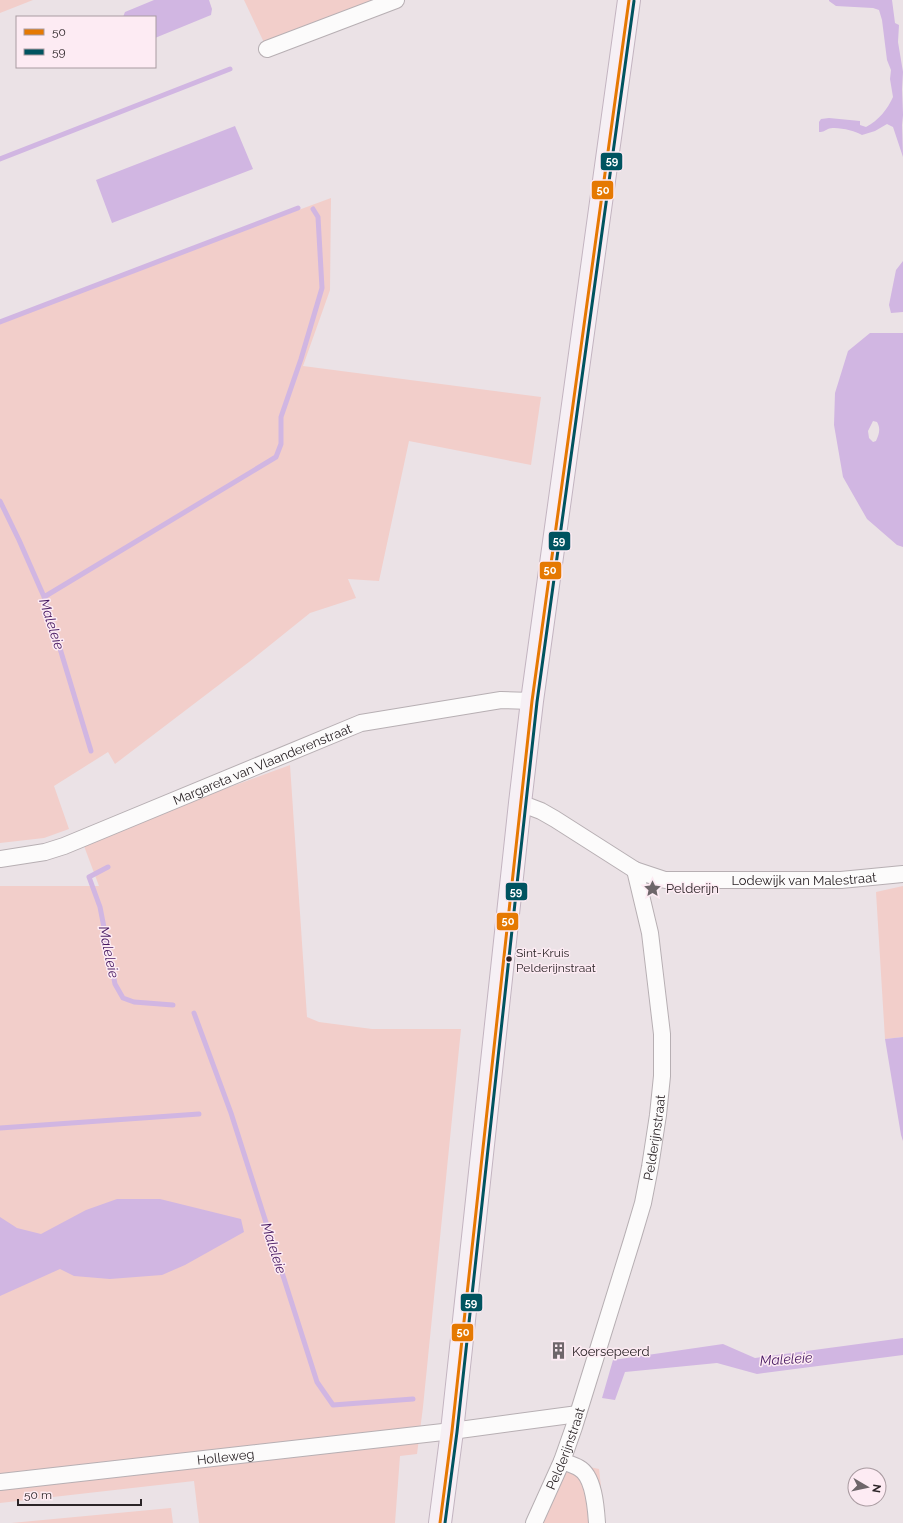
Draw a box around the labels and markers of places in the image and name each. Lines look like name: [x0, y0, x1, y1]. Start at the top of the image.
place icon: Pelderijn: [643, 878, 663, 898]
place label: Pelderijn: [666, 881, 719, 896]
place label: Sint-Kruis Pelderijnstraat: [516, 946, 596, 975]
marker: Sint-Kruis Pelderijnstraat: [504, 954, 514, 964]
building icon: Koersepeerd: [549, 1341, 569, 1361]
place label: Koersepeerd: [572, 1344, 650, 1359]

